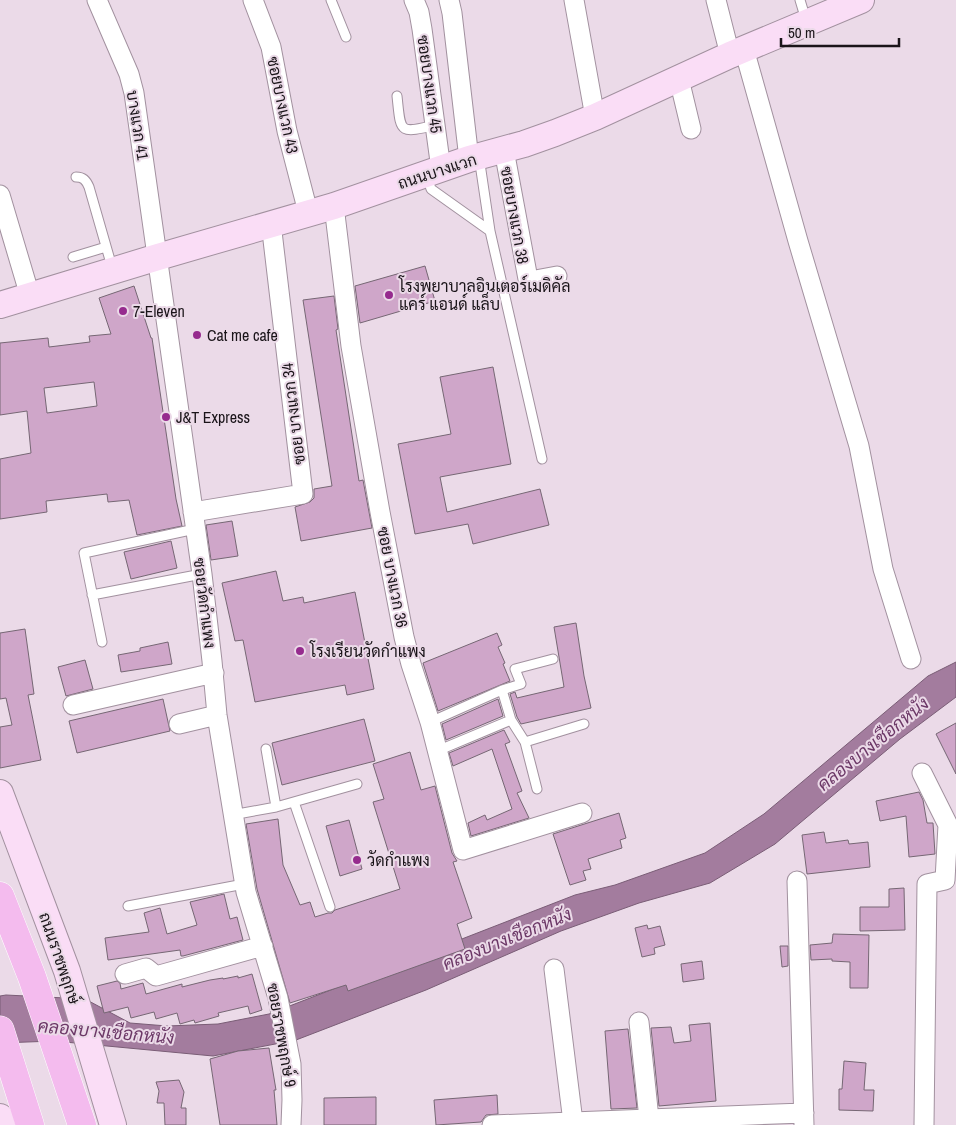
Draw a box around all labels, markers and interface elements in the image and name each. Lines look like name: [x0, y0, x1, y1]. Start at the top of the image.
scale bar: [781, 15, 898, 47]
text: 50 m: [788, 22, 815, 43]
street label: ซอยบางแวก 45: [412, 34, 448, 134]
street label: ซอยบางแวก 43: [262, 54, 304, 156]
street label: บางแวก 41: [122, 89, 154, 162]
street label: ถนนบางแวก: [395, 148, 479, 194]
street label: ซอยบางแวก 38: [496, 165, 534, 265]
place label: โรงพยาบาลอินเตอร์เมดิคัล แคร์ แอนด์ แล็บ: [398, 274, 570, 315]
marker: โรงพยาบาลอินเตอร์เมดิคัล แคร์ แอนด์ แล็บ: [383, 289, 395, 301]
place label: 7-Eleven: [133, 300, 185, 322]
marker: 7-Eleven: [117, 305, 129, 317]
place label: Cat me cafe: [207, 324, 278, 346]
marker: Cat me cafe: [191, 329, 203, 341]
street label: ซอย บางแวก 34: [276, 362, 310, 466]
place label: J&T Express: [176, 406, 250, 428]
marker: J&T Express: [160, 411, 172, 423]
street label: ซอย บางแวก 36: [372, 525, 414, 629]
street label: ซอยวัดกำแพง: [189, 556, 221, 650]
place label: โรงเรียนวัดกำแพง: [309, 640, 426, 662]
marker: โรงเรียนวัดกำแพง: [294, 645, 306, 657]
water label: คลองบางเชือกหนัง: [812, 691, 934, 796]
place label: วัดกำแพง: [367, 849, 430, 871]
marker: วัดกำแพง: [351, 854, 363, 866]
water label: คลองบางเชือกหนัง: [439, 901, 575, 976]
street label: ถนนราชพฤกษ์: [34, 909, 87, 1007]
street label: ซอยราชพฤกษ์ 9: [262, 981, 303, 1089]
water label: คลองบางเชือกหนัง: [37, 1013, 175, 1050]

